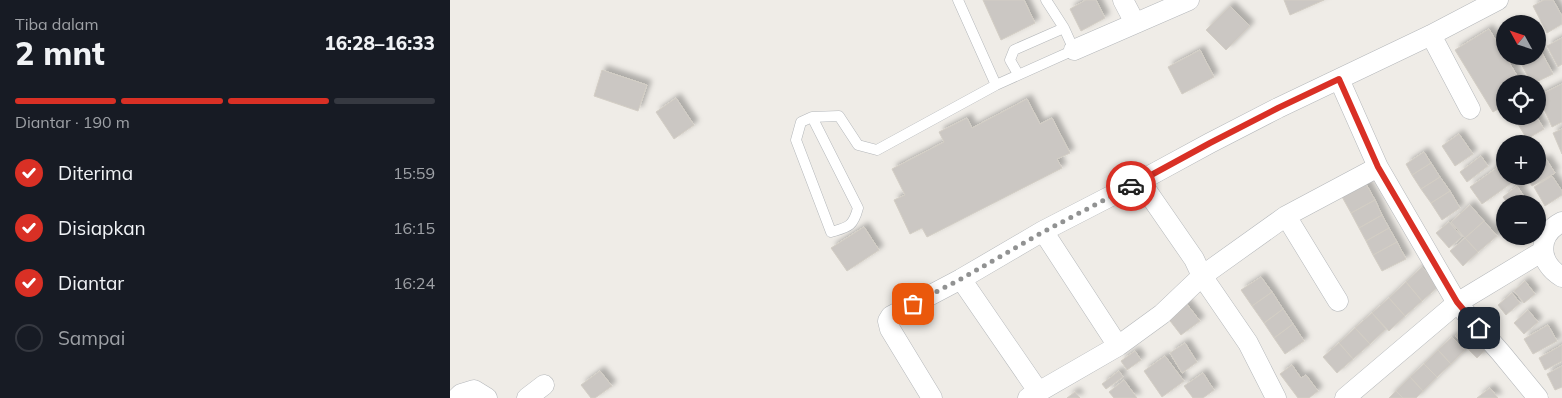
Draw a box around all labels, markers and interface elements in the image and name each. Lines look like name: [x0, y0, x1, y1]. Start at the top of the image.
text: Tiba dalam: [15, 14, 99, 34]
north arrow: [1496, 15, 1546, 65]
map controls: [1496, 15, 1546, 245]
text: 16:28–16:33: [324, 31, 435, 55]
text: 2 mnt: [15, 33, 105, 73]
button: locate: [1496, 75, 1546, 125]
text: Diantar · 190 m: [15, 112, 130, 132]
button: +: [1496, 135, 1546, 185]
icon: check: [15, 159, 43, 187]
text: Diterima: [58, 161, 133, 185]
courier: [1106, 161, 1156, 211]
text: 15:59: [393, 163, 435, 183]
icon: car: [1117, 172, 1145, 200]
button: −: [1496, 195, 1546, 245]
icon: check: [15, 214, 43, 242]
text: Disiapkan: [58, 216, 146, 240]
text: 16:15: [393, 218, 435, 238]
icon: check: [15, 269, 43, 297]
text: Diantar: [58, 271, 124, 295]
text: 16:24: [393, 273, 435, 293]
pin: [892, 283, 934, 325]
icon: bag: [899, 290, 927, 318]
pin: [1458, 307, 1500, 349]
icon: home: [1465, 314, 1493, 342]
text: Sampai: [58, 326, 125, 350]

